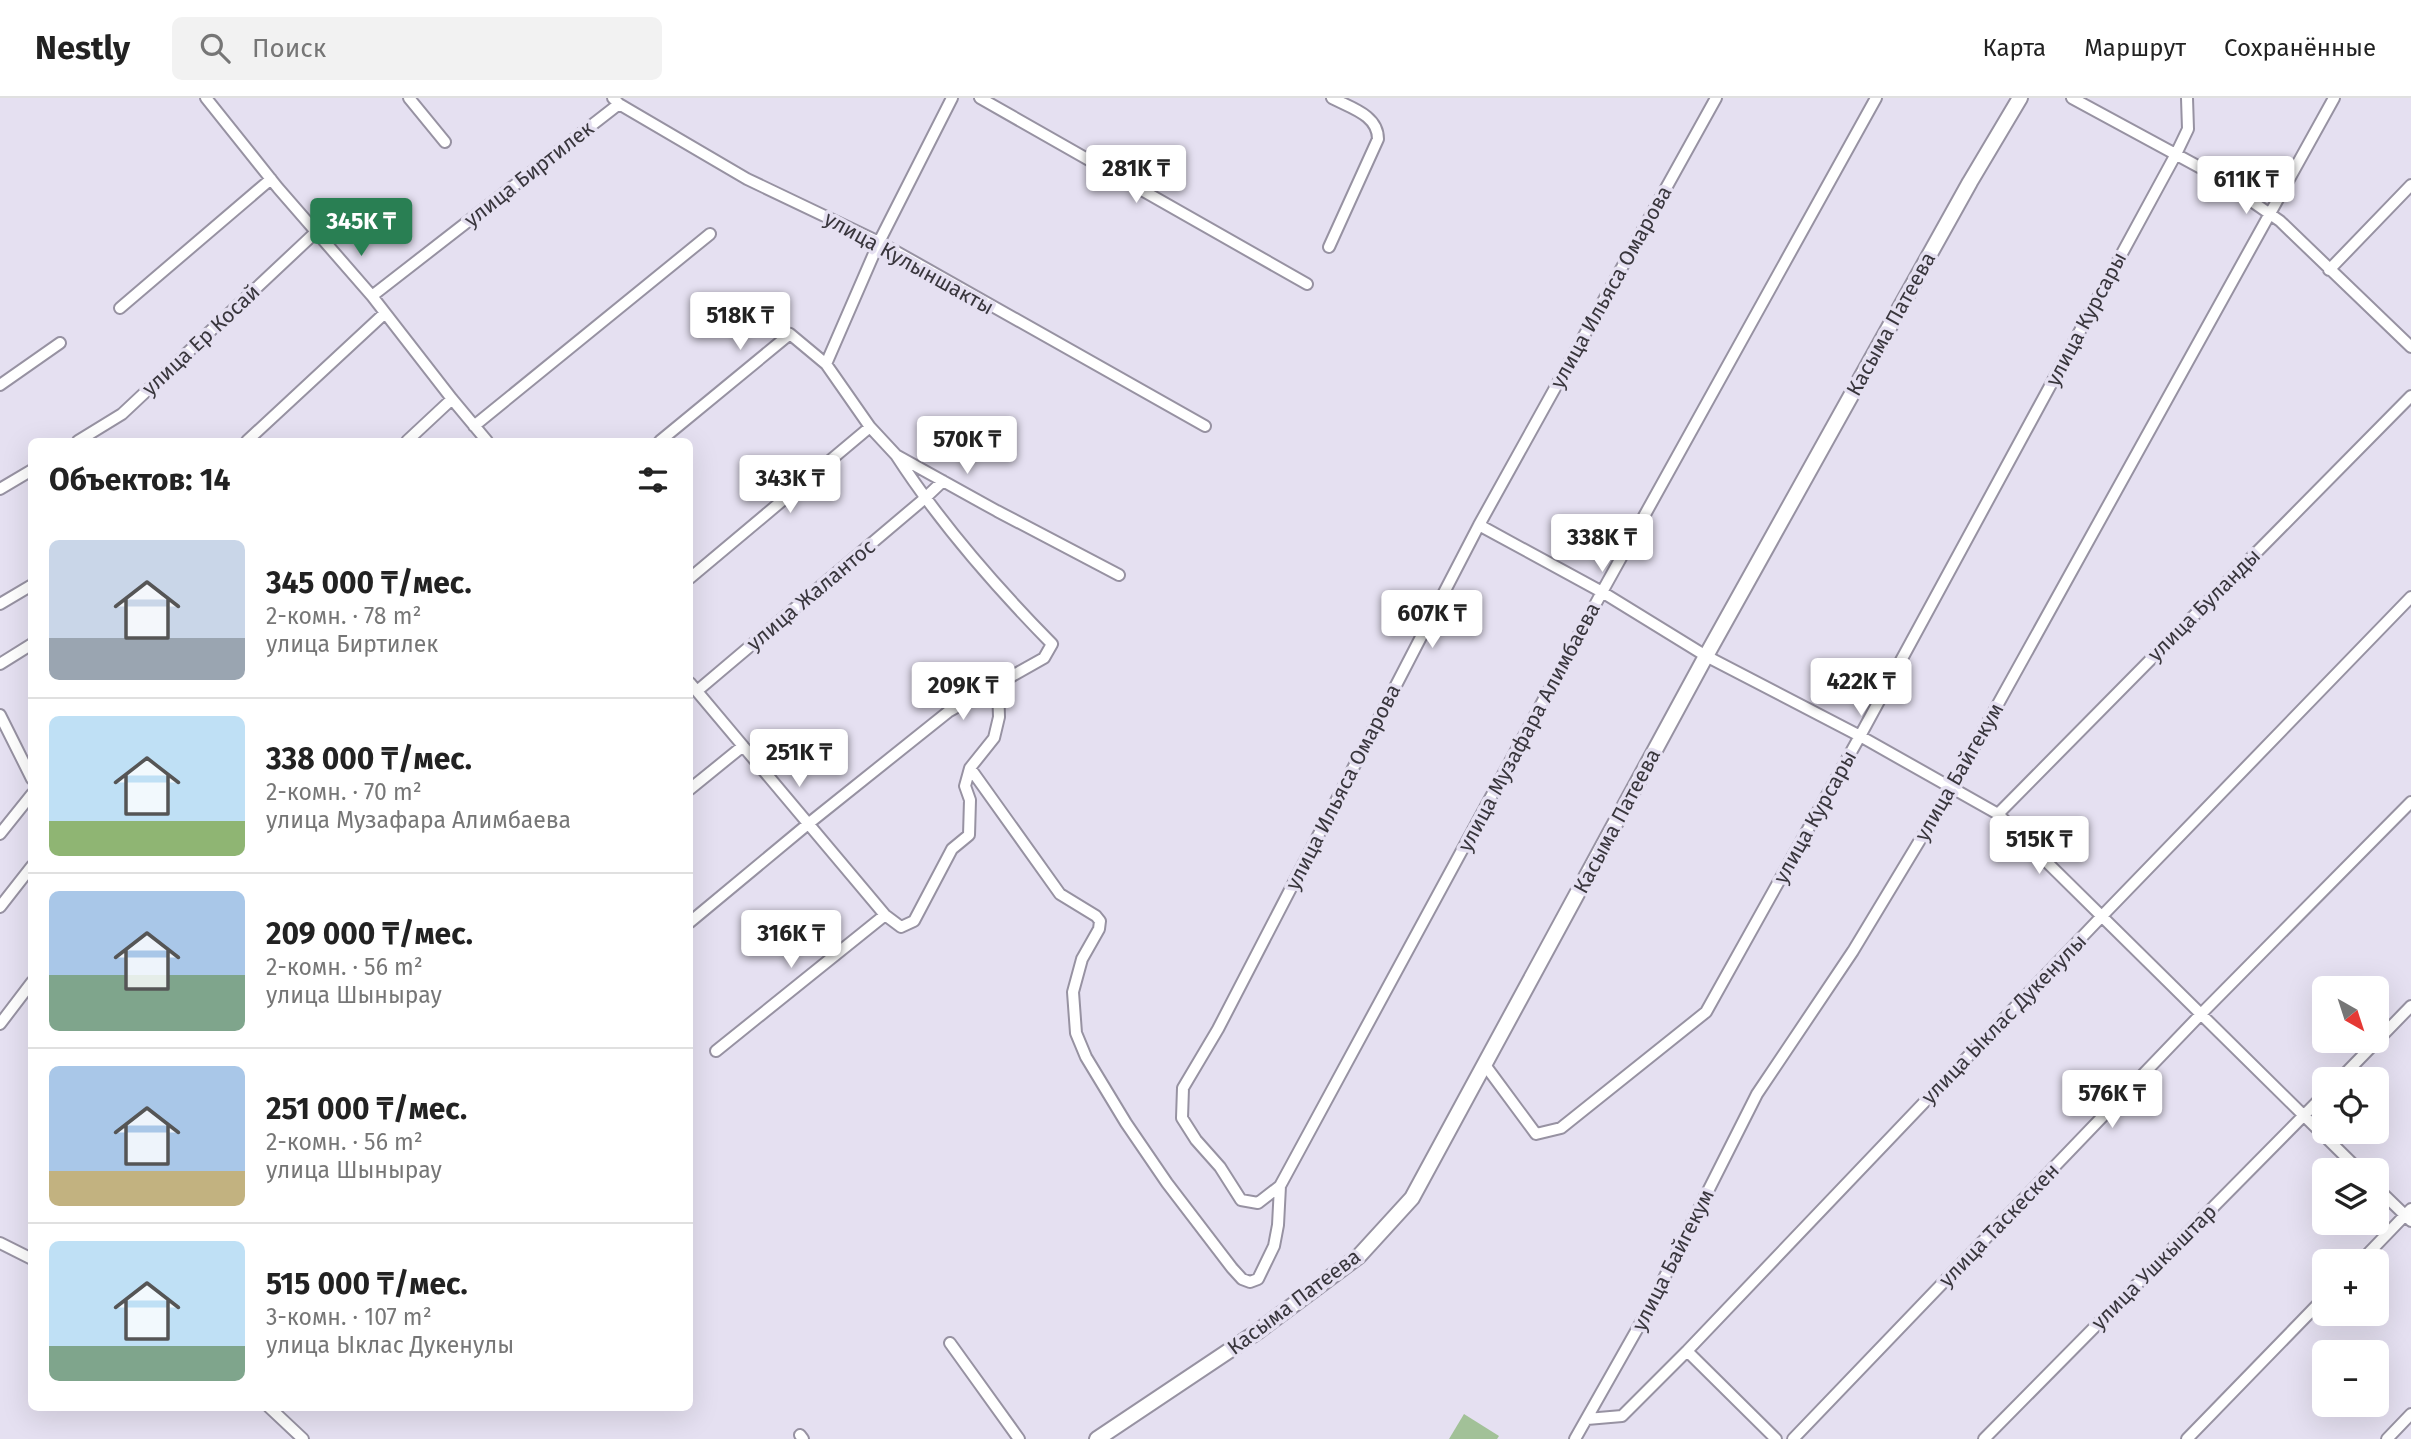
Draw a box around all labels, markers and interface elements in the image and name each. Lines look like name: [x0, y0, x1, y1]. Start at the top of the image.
search box: [172, 17, 662, 80]
text: Nestly: [35, 28, 130, 68]
icon: search: [196, 29, 234, 67]
text: Поиск: [252, 33, 326, 64]
text: Карта: [1983, 34, 2046, 62]
text: Маршрут: [2084, 34, 2186, 62]
text: Сохранённые: [2224, 34, 2376, 62]
street label: улица Биртилек: [459, 115, 599, 233]
pin: 281K ₸: [1079, 146, 1193, 205]
text: 281K ₸: [1102, 154, 1170, 182]
pin: 611K ₸: [2189, 156, 2303, 216]
text: 611K ₸: [2213, 165, 2279, 193]
street label: улица Ильяса Омарова: [1544, 181, 1678, 393]
pin: 345K ₸: [304, 198, 418, 258]
street label: улица Кулыншакты: [819, 206, 999, 320]
text: 345K ₸: [326, 207, 396, 235]
street label: улица Курсары: [2040, 247, 2132, 391]
street label: Касыма Патеева: [1841, 248, 1941, 400]
street label: улица Ер Косай: [137, 279, 265, 401]
pin: 518K ₸: [683, 292, 797, 352]
text: 518K ₸: [706, 301, 774, 329]
pin: 570K ₸: [910, 416, 1024, 476]
text: 570K ₸: [933, 425, 1001, 453]
pin: 343K ₸: [733, 456, 847, 515]
icon: filters: [634, 461, 672, 499]
text: Объектов: 14: [49, 462, 231, 498]
text: 343K ₸: [755, 464, 825, 492]
pin: 338K ₸: [1545, 514, 1659, 574]
text: 338K ₸: [1567, 523, 1637, 551]
street label: улица Жалантос: [741, 534, 881, 656]
street label: улица Буланды: [2142, 543, 2266, 667]
text: 345 000 ₸/мес.: [266, 565, 472, 601]
icon: home: [105, 568, 189, 652]
pin: 607K ₸: [1375, 590, 1489, 650]
street label: улица Музафара Алимбаева: [1452, 598, 1606, 856]
text: 607K ₸: [1397, 599, 1467, 627]
text: 2-комн. · 78 m²: [266, 602, 421, 630]
text: улица Биртилек: [266, 630, 438, 658]
pin: 422K ₸: [1804, 658, 1918, 718]
pin: 209K ₸: [906, 662, 1020, 722]
text: 422K ₸: [1827, 667, 1895, 695]
text: 209K ₸: [928, 671, 998, 699]
street label: улица Ильяса Омарова: [1280, 680, 1406, 894]
street label: улица Байгекум: [1909, 698, 2009, 846]
pin: 251K ₸: [742, 730, 856, 789]
text: 251K ₸: [766, 738, 832, 766]
text: 338 000 ₸/мес.: [266, 741, 472, 777]
icon: home: [105, 744, 189, 828]
street label: Касыма Патеева: [1568, 744, 1666, 898]
street label: улица Курсары: [1768, 746, 1862, 888]
text: 2-комн. · 70 m²: [266, 778, 422, 806]
text: улица Музафара Алимбаева: [266, 806, 571, 834]
pin: 515K ₸: [1982, 816, 2096, 876]
text: 515K ₸: [2006, 825, 2072, 853]
pin: 316K ₸: [734, 910, 848, 970]
text: 209 000 ₸/мес.: [266, 916, 473, 952]
icon: home: [105, 919, 189, 1003]
text: 316K ₸: [757, 919, 825, 947]
street label: улица Ыклас Дукенулы: [1916, 928, 2092, 1110]
text: 2-комн. · 56 m²: [266, 953, 423, 981]
north arrow: [2312, 976, 2389, 1054]
map controls: [2312, 976, 2389, 1417]
text: улица Шынырау: [266, 981, 442, 1009]
button: locate: [2312, 1067, 2389, 1144]
pin: 576K ₸: [2055, 1070, 2169, 1130]
text: 576K ₸: [2078, 1079, 2146, 1107]
text: 251 000 ₸/мес.: [266, 1091, 467, 1127]
icon: home: [105, 1094, 189, 1178]
text: 2-комн. · 56 m²: [266, 1128, 423, 1156]
text: улица Шынырау: [266, 1156, 442, 1184]
street label: улица Таскескен: [1933, 1158, 2065, 1292]
button: layers: [2312, 1158, 2389, 1235]
street label: улица Байгекум: [1626, 1185, 1720, 1335]
street label: улица Ушкыштар: [2086, 1199, 2222, 1335]
street label: Касыма Патеева: [1222, 1243, 1366, 1361]
button: +: [2312, 1249, 2389, 1326]
text: 515 000 ₸/мес.: [266, 1266, 468, 1302]
icon: home: [105, 1269, 189, 1353]
text: 3-комн. · 107 m²: [266, 1303, 432, 1331]
text: улица Ыклас Дукенулы: [266, 1331, 514, 1359]
button: −: [2312, 1340, 2389, 1417]

